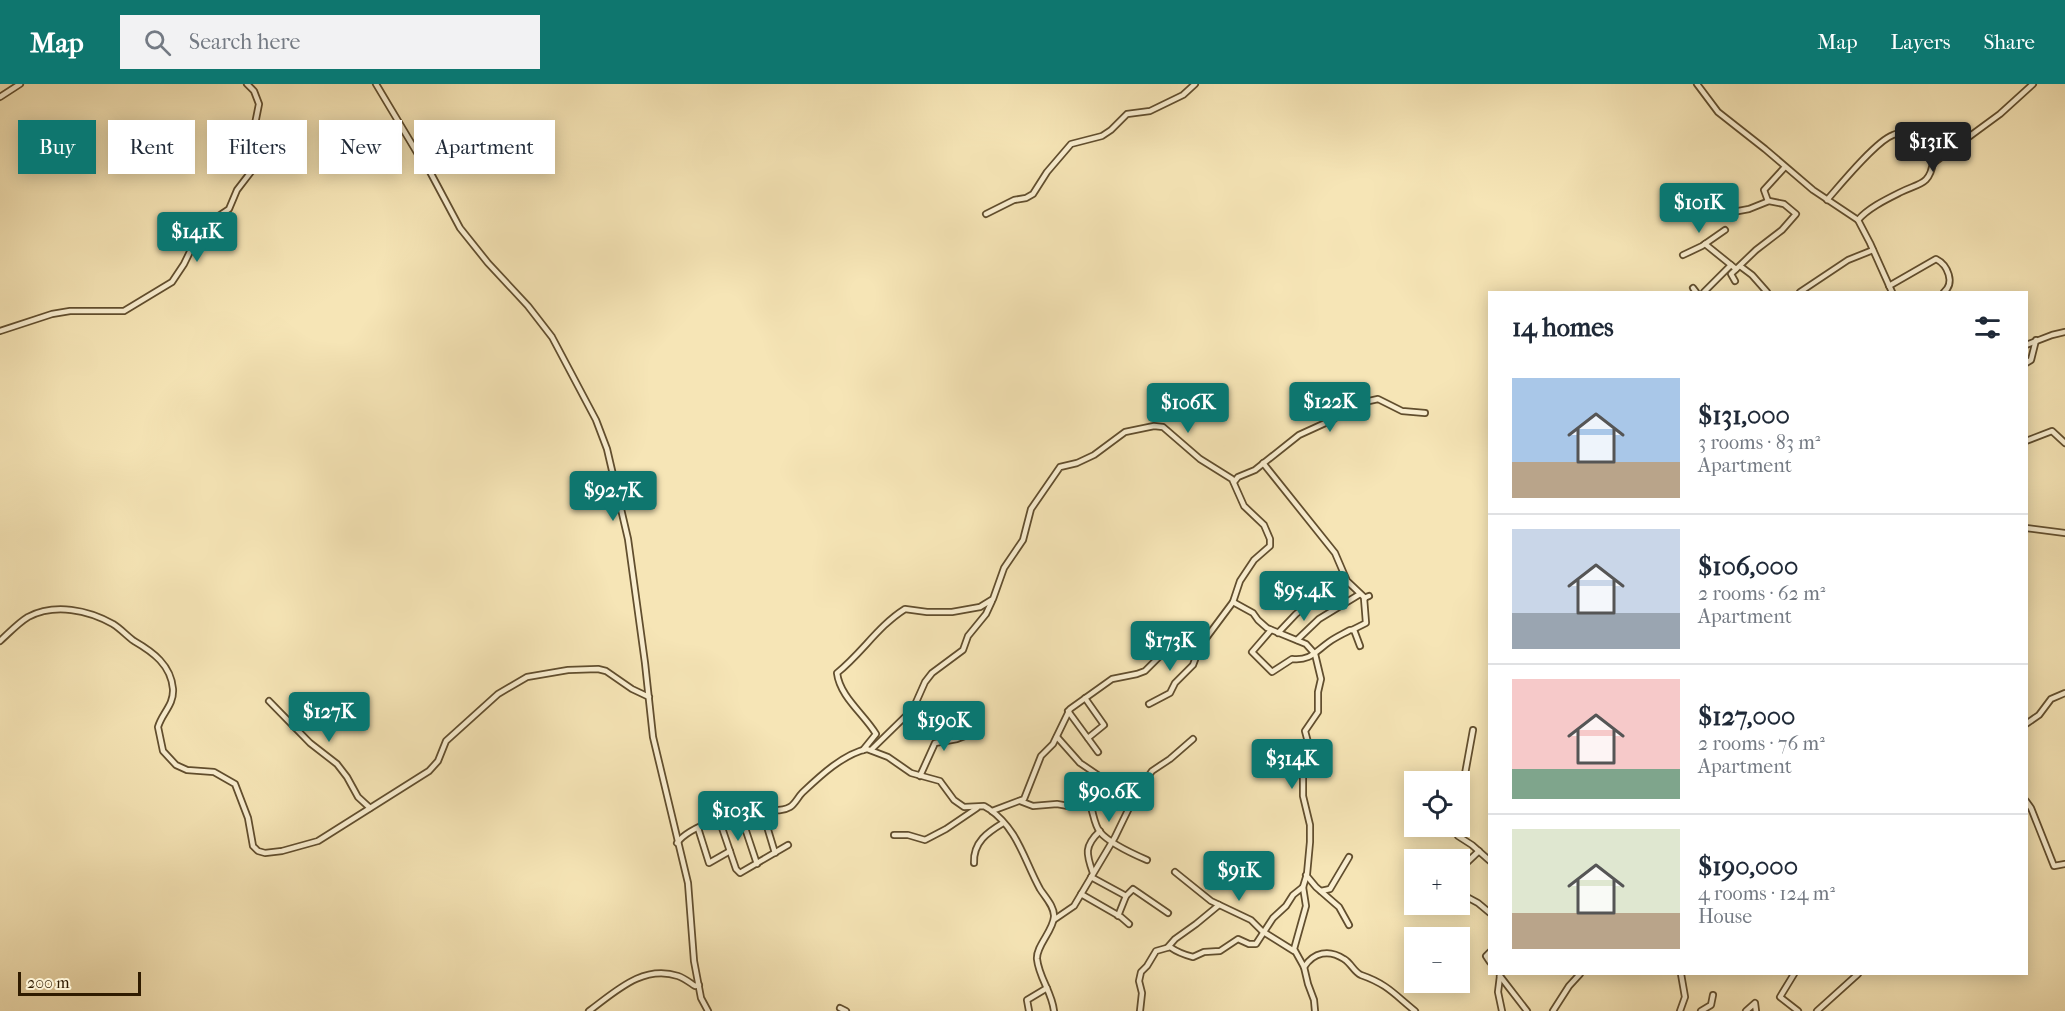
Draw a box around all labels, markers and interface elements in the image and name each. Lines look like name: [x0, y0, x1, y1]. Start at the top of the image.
search box: [120, 15, 540, 69]
text: Map: [30, 26, 84, 59]
icon: search: [141, 26, 174, 59]
text: Search here: [189, 29, 300, 55]
text: Map: [1817, 30, 1858, 54]
text: Layers: [1891, 30, 1950, 54]
text: Share: [1983, 30, 2035, 54]
chip: Buy: [18, 120, 96, 174]
chip: Rent: [108, 120, 195, 174]
chip: Filters: [207, 120, 307, 174]
chip: New: [319, 120, 402, 174]
chip: Apartment: [414, 120, 555, 174]
pin: $131K: [1891, 122, 1975, 173]
text: $131K: [1909, 130, 1957, 153]
pin: $101K: [1657, 183, 1741, 234]
text: $101K: [1674, 191, 1724, 214]
pin: $141K: [155, 212, 239, 263]
text: $141K: [171, 220, 223, 243]
icon: filters: [1971, 311, 2004, 344]
text: 14 homes: [1512, 312, 1614, 343]
pin: $122K: [1288, 382, 1372, 433]
pin: $106K: [1146, 383, 1230, 434]
text: $122K: [1303, 390, 1357, 413]
text: $106K: [1161, 391, 1215, 414]
text: $131,000: [1698, 400, 1790, 431]
icon: home: [1560, 402, 1632, 474]
text: 3 rooms · 83 m²: [1698, 431, 1821, 454]
text: Apartment: [1698, 454, 1792, 477]
pin: $92.7K: [564, 471, 662, 522]
text: $92.7K: [584, 479, 642, 502]
text: $106,000: [1698, 551, 1798, 582]
icon: home: [1560, 553, 1632, 625]
pin: $95.4K: [1255, 571, 1353, 622]
text: $95.4K: [1274, 579, 1334, 602]
text: 2 rooms · 62 m²: [1698, 582, 1825, 605]
text: Apartment: [1698, 605, 1792, 628]
pin: $173K: [1128, 621, 1212, 672]
text: $173K: [1145, 629, 1195, 652]
pin: $127K: [287, 692, 371, 743]
text: $127K: [303, 700, 355, 723]
pin: $190K: [902, 701, 986, 752]
text: $127,000: [1698, 701, 1795, 732]
icon: home: [1560, 703, 1632, 775]
text: $190K: [917, 709, 971, 732]
text: 2 rooms · 76 m²: [1698, 732, 1825, 755]
pin: $314K: [1250, 739, 1334, 790]
text: $314K: [1266, 747, 1318, 770]
text: Apartment: [1698, 755, 1792, 778]
map controls: [1404, 771, 1470, 993]
button: locate: [1404, 771, 1470, 837]
pin: $90.6K: [1060, 772, 1158, 823]
text: $90.6K: [1078, 780, 1140, 803]
pin: $103K: [696, 791, 780, 842]
text: $103K: [712, 799, 764, 822]
button: +: [1404, 849, 1470, 915]
pin: $91K: [1203, 851, 1275, 902]
text: $190,000: [1698, 851, 1798, 882]
icon: home: [1560, 853, 1632, 925]
text: $91K: [1217, 859, 1261, 882]
text: 4 rooms · 124 m²: [1698, 882, 1835, 905]
text: House: [1698, 905, 1752, 928]
button: −: [1404, 927, 1470, 993]
scale bar: [18, 969, 141, 996]
text: 200 m: [27, 973, 70, 992]

